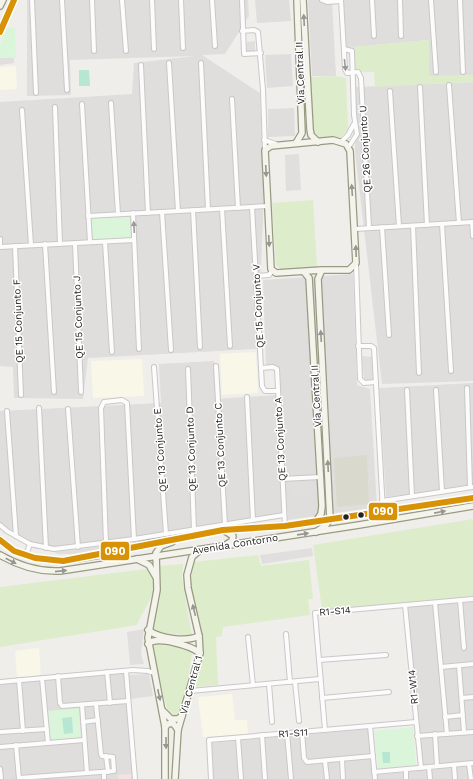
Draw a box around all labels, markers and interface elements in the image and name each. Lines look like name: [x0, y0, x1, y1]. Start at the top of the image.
one-way arrow: [301, 14, 308, 26]
street label: Via Central II: [293, 42, 307, 104]
one-way arrow: [341, 59, 348, 71]
street label: QE 26 Conjunto U: [357, 105, 373, 193]
one-way arrow: [262, 165, 269, 177]
one-way arrow: [349, 184, 356, 196]
one-way arrow: [130, 221, 137, 233]
one-way arrow: [266, 235, 273, 247]
one-way arrow: [352, 245, 359, 257]
street label: QE 15 Conjunto V: [250, 263, 266, 348]
street label: QE 15 Conjunto J: [71, 275, 85, 359]
street label: QE 15 Conjunto F: [11, 279, 25, 363]
one-way arrow: [317, 330, 324, 342]
street label: Via Central II: [309, 364, 323, 428]
street label: QE 13 Conjunto A: [272, 396, 288, 481]
street label: QE 13 Conjunto C: [212, 402, 228, 488]
street label: QE 13 Conjunto D: [184, 406, 198, 492]
street label: QE 13 Conjunto E: [152, 408, 168, 492]
one-way arrow: [325, 459, 331, 472]
line badge: 090: [368, 502, 398, 521]
text: 090: [373, 505, 393, 518]
one-way arrow: [434, 508, 447, 514]
unlabelled marker: [356, 510, 366, 520]
unlabelled marker: [341, 512, 351, 522]
one-way arrow: [297, 531, 309, 537]
street label: Avenida Contorno: [191, 532, 279, 556]
line badge: 090: [100, 541, 130, 561]
text: 090: [105, 545, 125, 558]
one-way arrow: [6, 557, 17, 564]
one-way arrow: [55, 567, 67, 574]
one-way arrow: [190, 604, 196, 617]
street label: R1-S14: [319, 604, 351, 618]
street label: Via Central 1: [178, 654, 204, 716]
street label: R1-W14: [406, 669, 420, 705]
one-way arrow: [156, 689, 162, 701]
street label: R1-S11: [278, 726, 308, 740]
one-way arrow: [163, 737, 169, 750]

